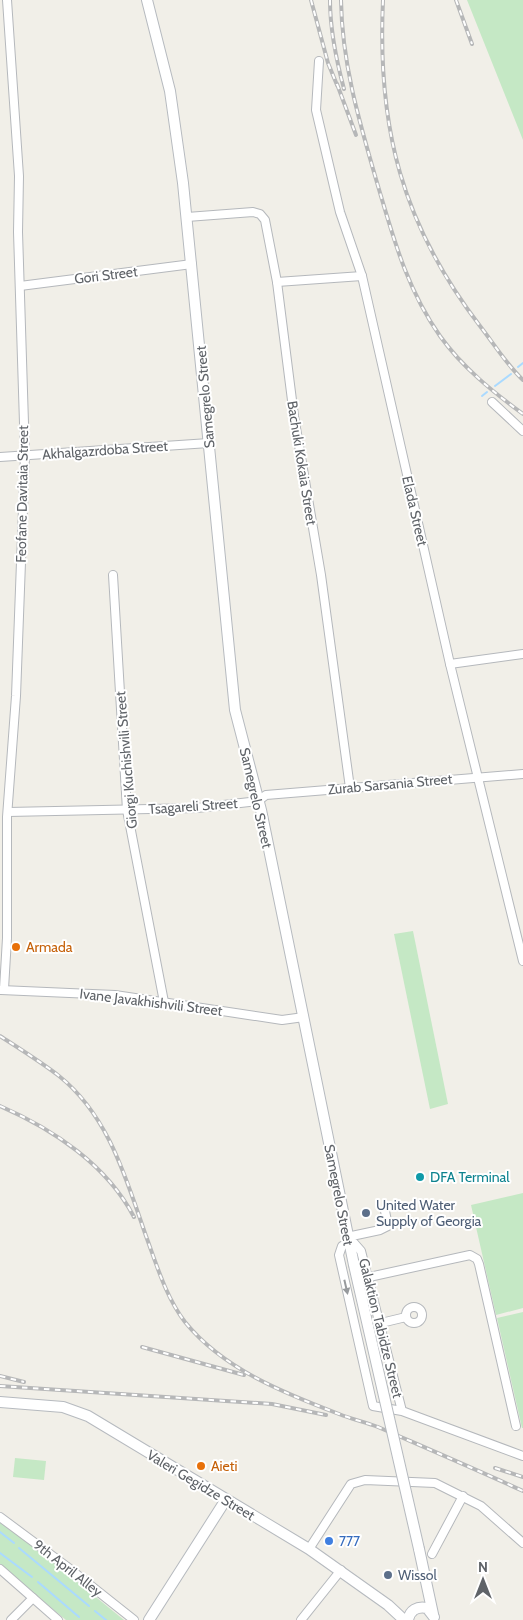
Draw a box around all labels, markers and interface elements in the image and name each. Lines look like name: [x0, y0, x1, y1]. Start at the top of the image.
street label: Gori Street: [73, 262, 139, 288]
street label: Samegrelo Street: [192, 345, 218, 449]
street label: Bachuki Kokaia Street: [283, 400, 321, 527]
street label: Feofane Davitaia Street: [12, 425, 32, 563]
street label: Akhalgazrdoba Street: [41, 437, 169, 463]
street label: Elada Street: [398, 474, 432, 548]
street label: Giorgi Kuchishvili Street: [111, 690, 141, 830]
street label: Samegrelo Street: [236, 746, 276, 850]
street label: Zurab Sarsania Street: [327, 770, 453, 798]
street label: Tsagareli Street: [148, 794, 239, 818]
place label: Armada: [26, 938, 73, 956]
marker: Armada: [10, 941, 22, 953]
street label: Ivane Javakhishvili Street: [79, 984, 224, 1020]
street label: Samegrelo Street: [320, 1143, 358, 1247]
place label: DFA Terminal: [430, 1168, 510, 1186]
marker: DFA Terminal: [414, 1171, 426, 1183]
place label: United Water Supply of Georgia: [376, 1196, 482, 1230]
marker: United Water Supply of Georgia: [360, 1207, 372, 1219]
street label: Galaktion Tabidze Street: [355, 1256, 407, 1400]
one-way arrow: [342, 1279, 350, 1294]
street label: Valeri Gegidze Street: [144, 1446, 259, 1524]
place label: Aieti: [211, 1457, 237, 1475]
marker: Aieti: [195, 1460, 207, 1472]
place label: 777: [339, 1532, 360, 1550]
street label: 9th April Alley: [30, 1535, 106, 1601]
marker: 777: [323, 1535, 335, 1547]
north arrow: [458, 1555, 508, 1605]
text: N: [478, 1558, 488, 1576]
place label: Wissol: [398, 1566, 437, 1584]
marker: Wissol: [382, 1569, 394, 1581]

